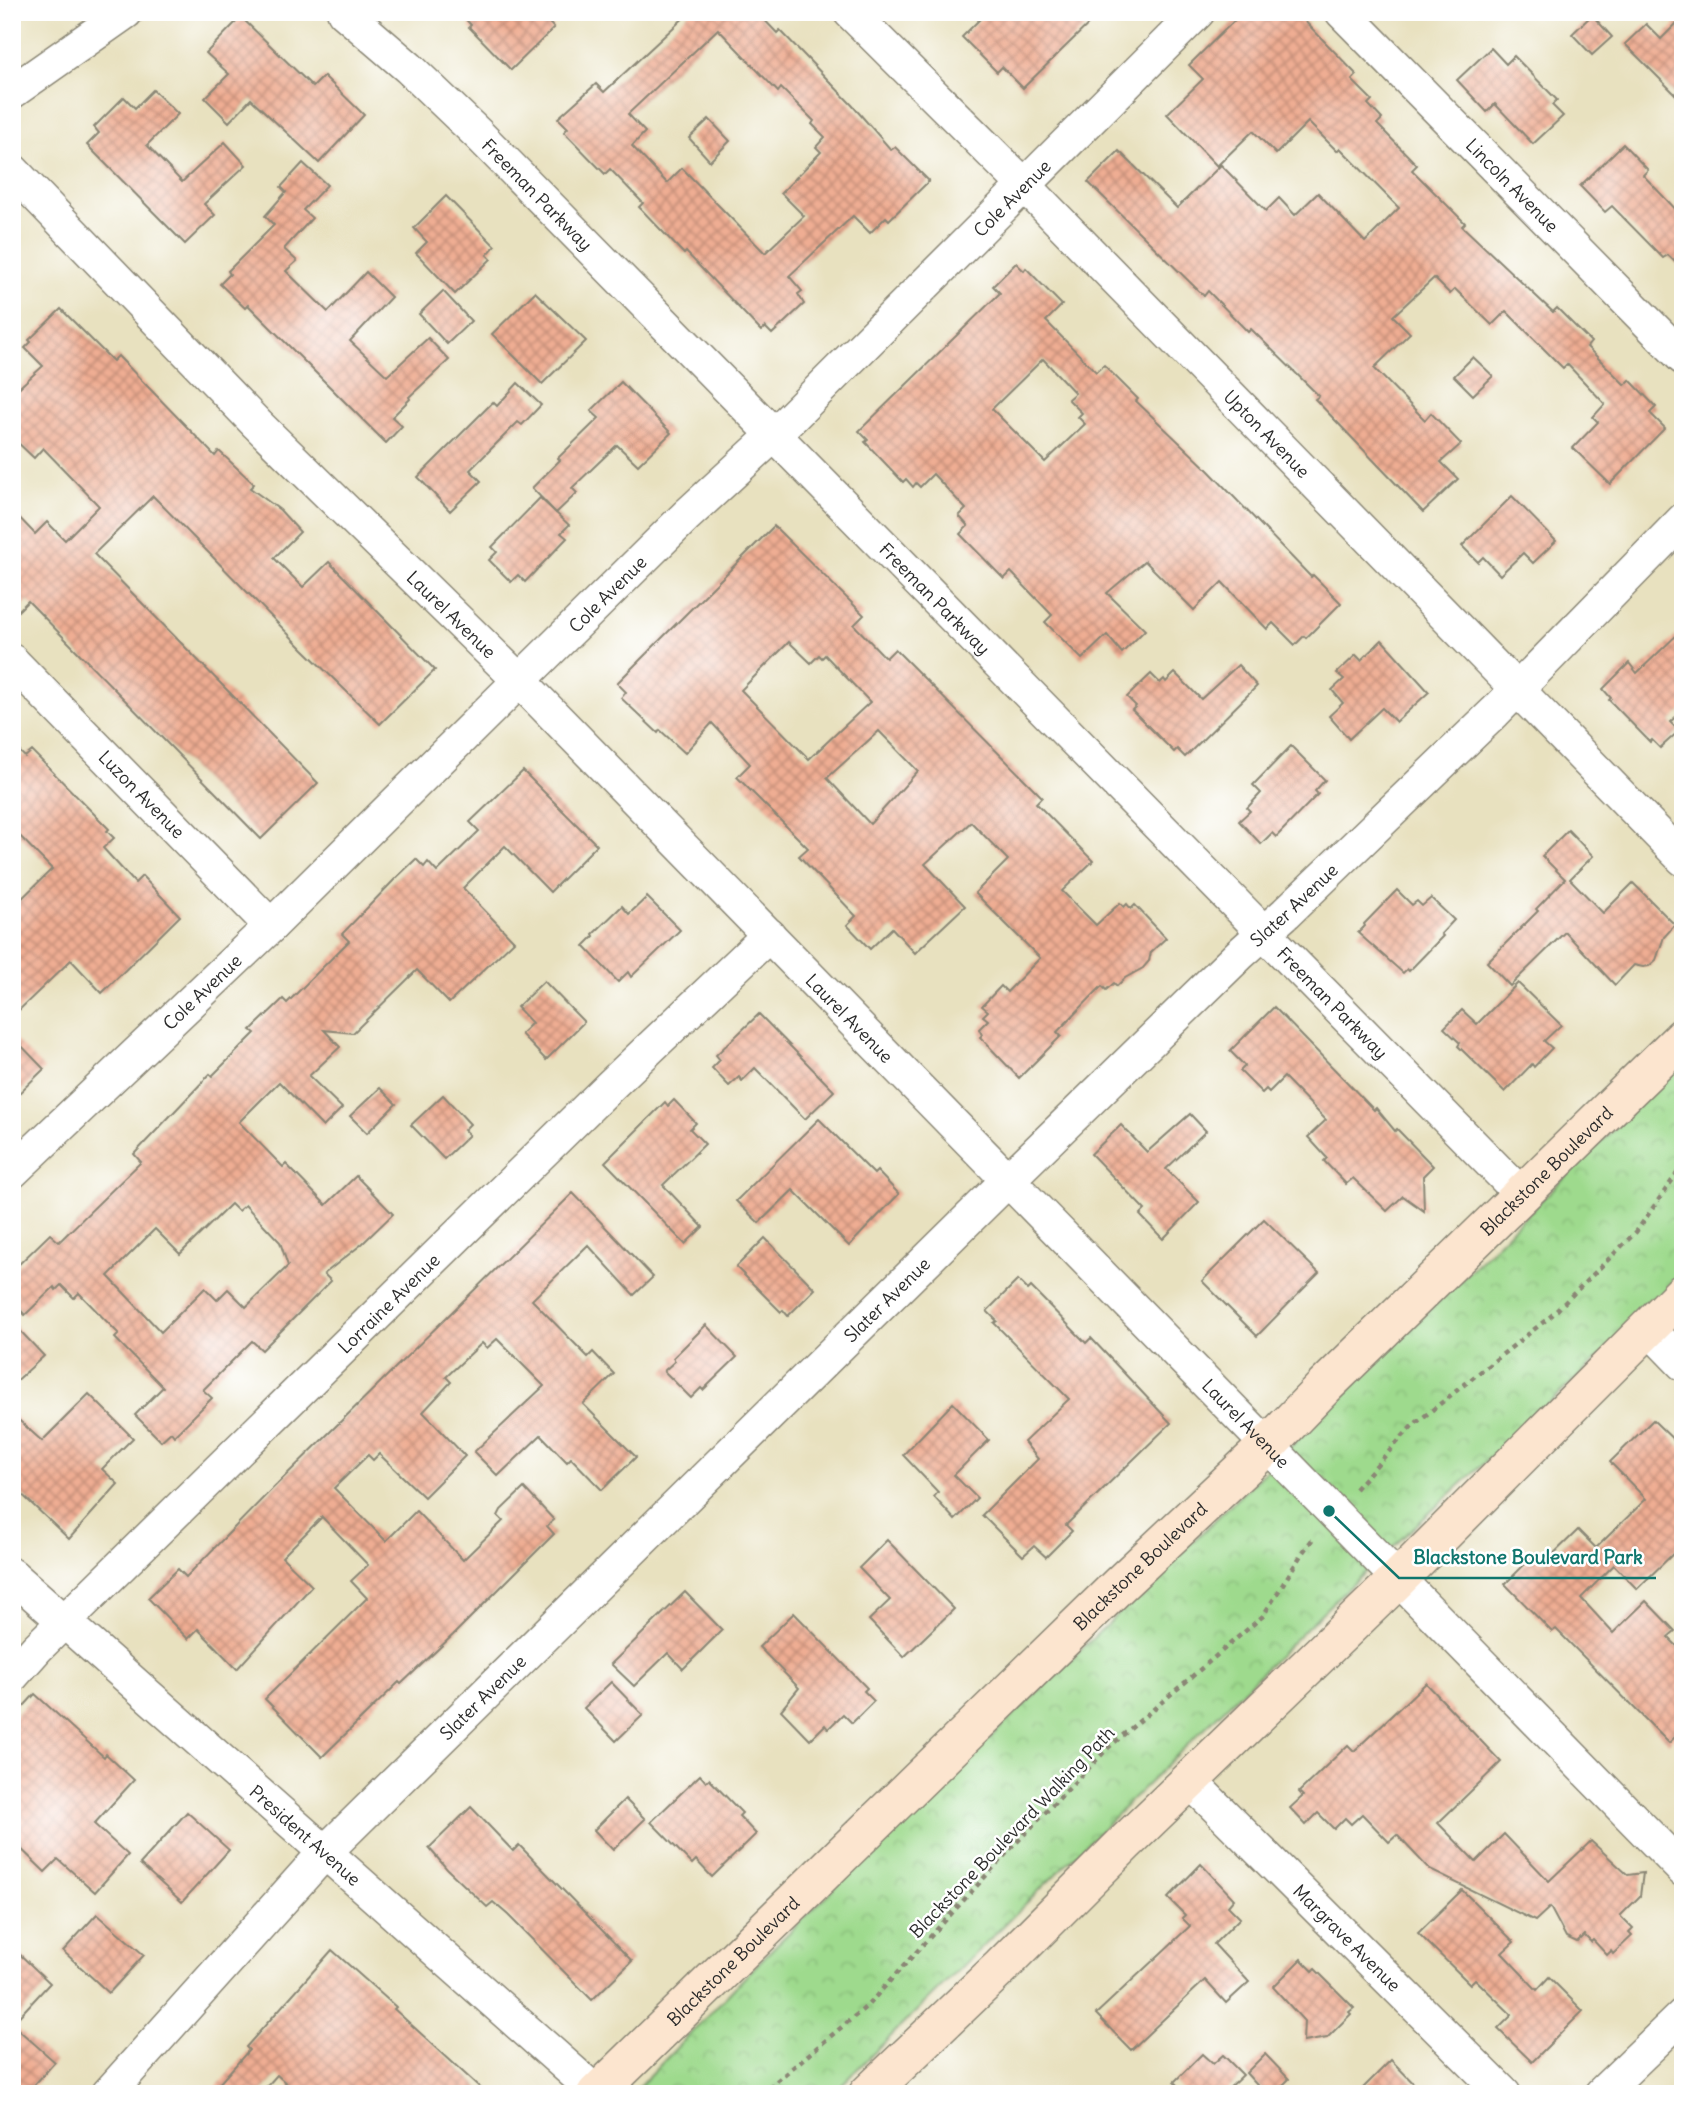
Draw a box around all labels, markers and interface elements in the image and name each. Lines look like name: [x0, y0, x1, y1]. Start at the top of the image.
street label: Freeman Parkway: [477, 133, 598, 255]
street label: Lincoln Avenue: [1461, 133, 1564, 237]
street label: Cole Avenue: [968, 154, 1055, 241]
street label: Upton Avenue: [1219, 385, 1315, 482]
street label: Freeman Parkway: [875, 538, 995, 659]
street label: Cole Avenue: [564, 550, 651, 637]
street label: Laurel Avenue: [402, 566, 501, 663]
street label: Luzon Avenue: [94, 745, 190, 843]
street label: Slater Avenue: [1245, 858, 1342, 951]
street label: Freeman Parkway: [1273, 942, 1393, 1064]
street label: Cole Avenue: [158, 949, 246, 1034]
street label: Laurel Avenue: [801, 969, 898, 1067]
street label: Blackstone Boulevard: [1475, 1101, 1617, 1240]
street label: Lorraine Avenue: [333, 1248, 444, 1358]
street label: Slater Avenue: [839, 1252, 935, 1347]
street label: Laurel Avenue: [1197, 1374, 1295, 1473]
street label: Blackstone Boulevard: [1068, 1497, 1212, 1635]
callout: Blackstone Boulevard Park: [1399, 1538, 1656, 1578]
text: Blackstone Boulevard Park: [1413, 1545, 1643, 1569]
street label: Slater Avenue: [435, 1650, 530, 1744]
street label: Blackstone Boulevard Walking Path: [905, 1721, 1119, 1943]
street label: President Avenue: [245, 1780, 366, 1890]
street label: Margrave Avenue: [1289, 1879, 1406, 1996]
street label: Blackstone Boulevard: [662, 1891, 804, 2030]

